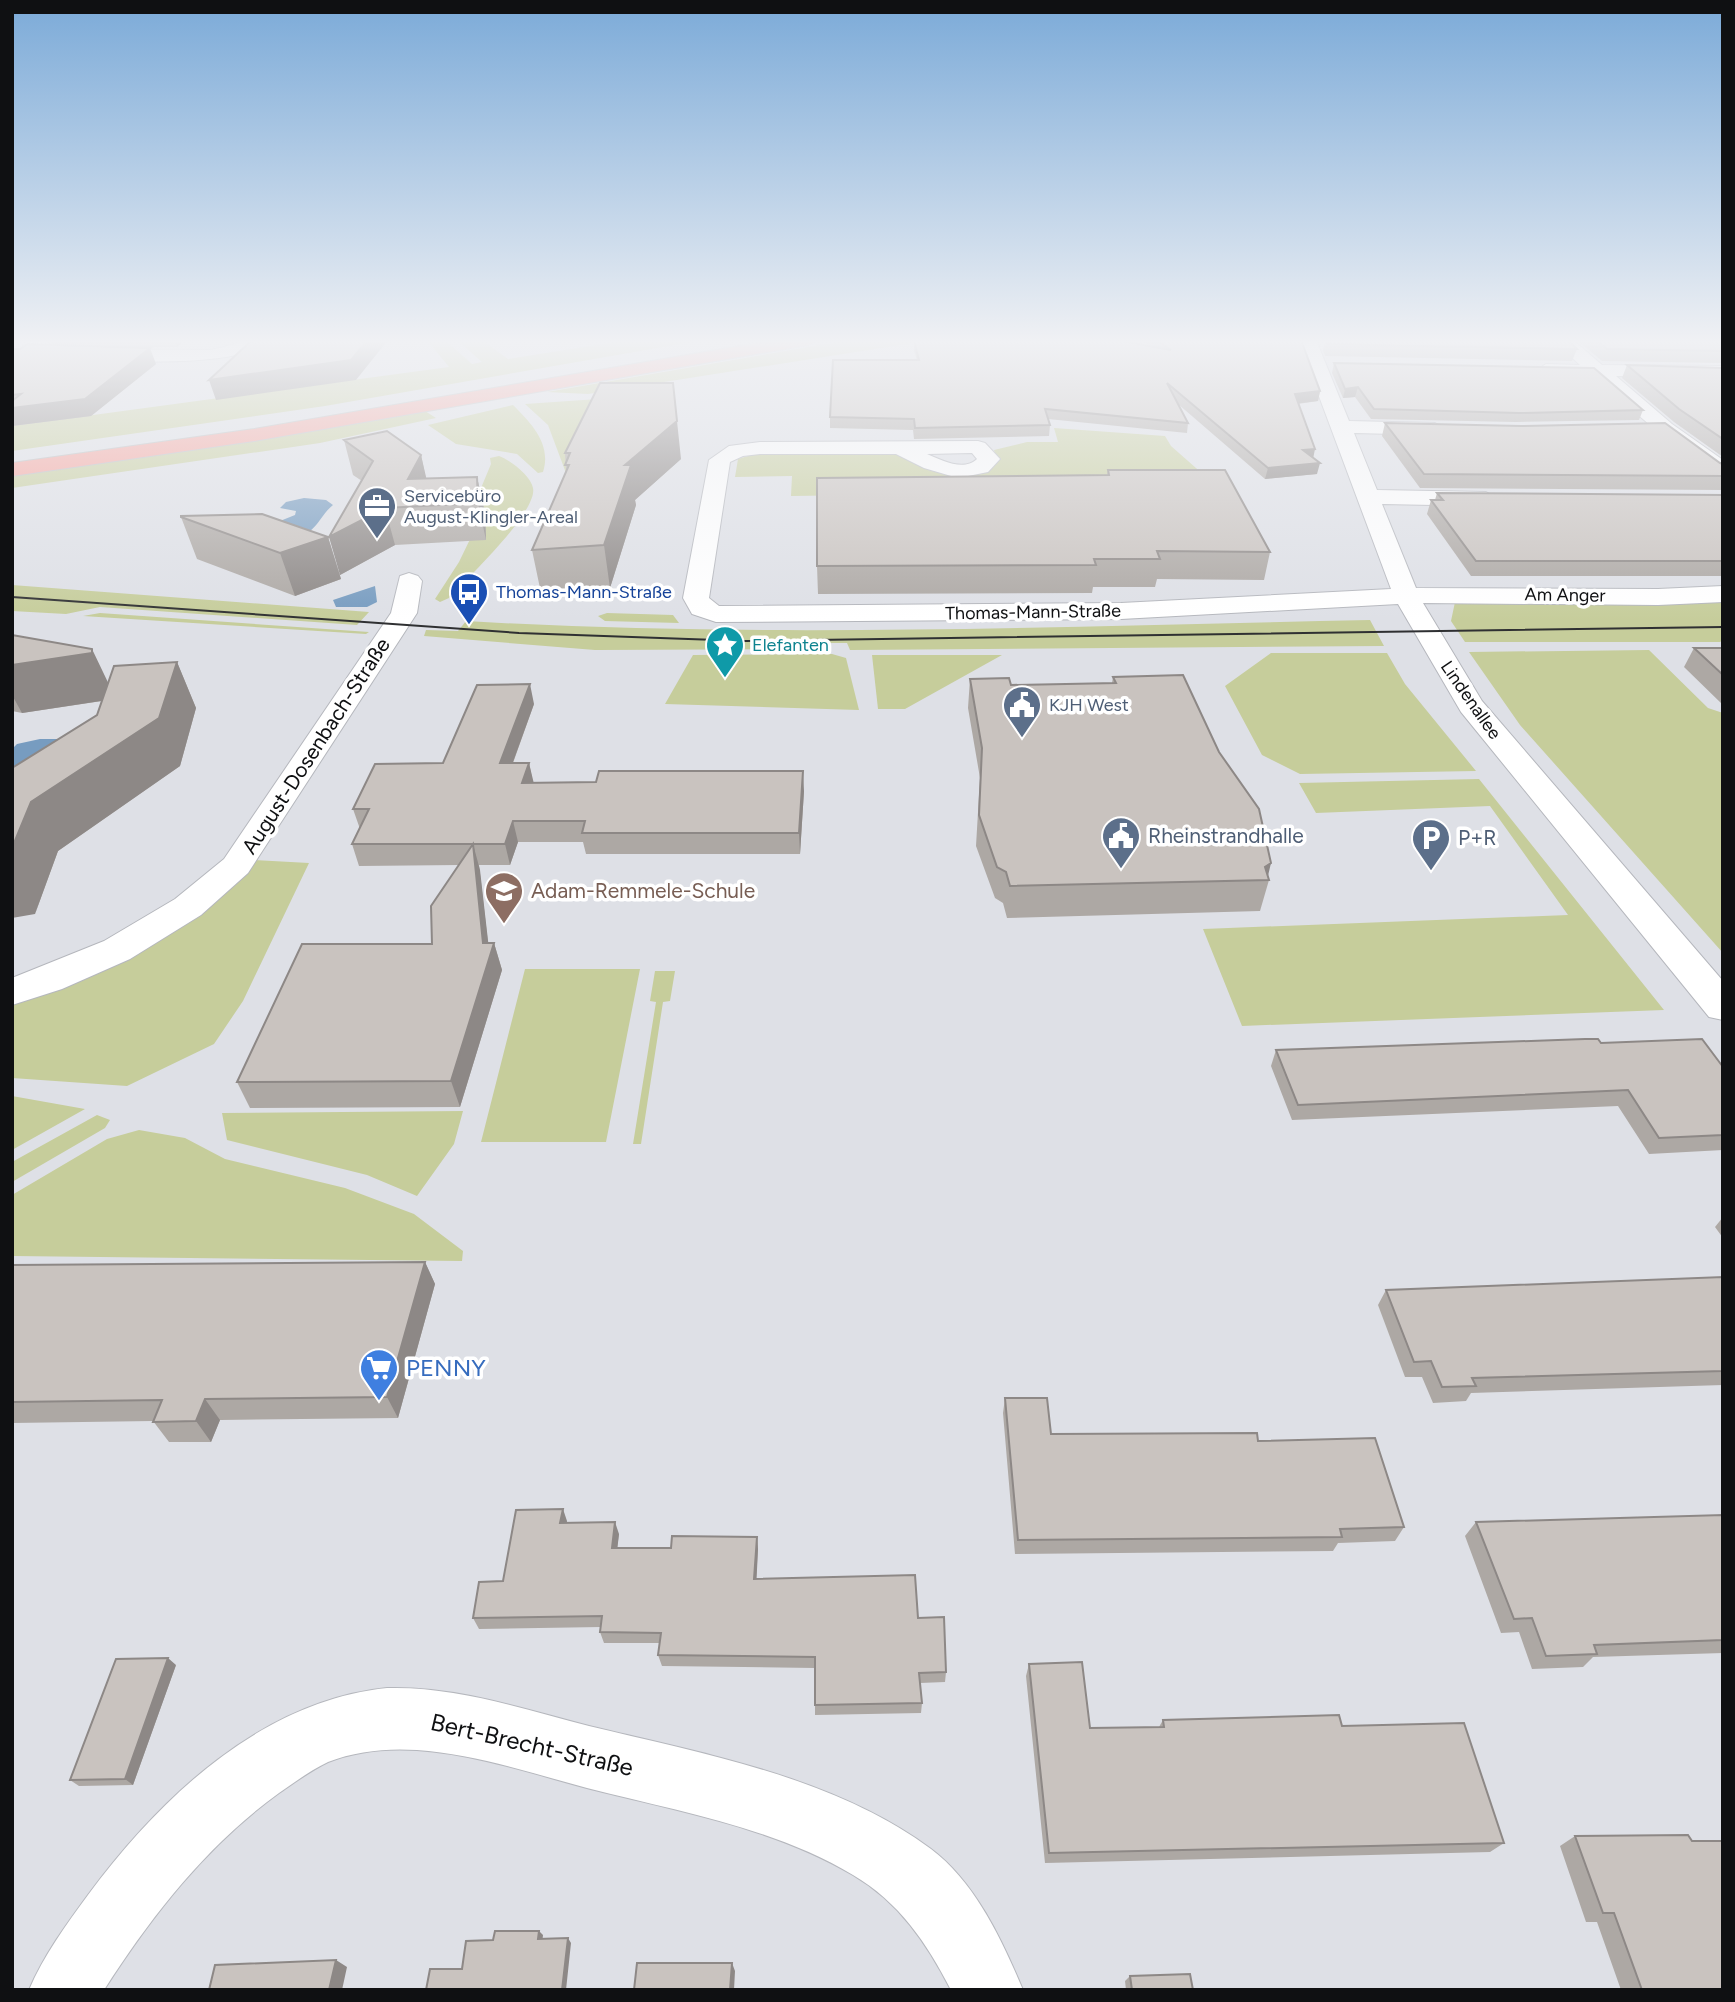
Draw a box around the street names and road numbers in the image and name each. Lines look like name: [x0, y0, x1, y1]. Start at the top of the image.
street label: Am Anger: [1524, 583, 1606, 607]
street label: Thomas-Mann-Straße: [945, 599, 1121, 625]
street label: August-Dosenbach-Straße: [236, 633, 395, 859]
street label: Lindenallee: [1436, 657, 1506, 744]
street label: Bert-Brecht-Straße: [428, 1707, 636, 1782]

